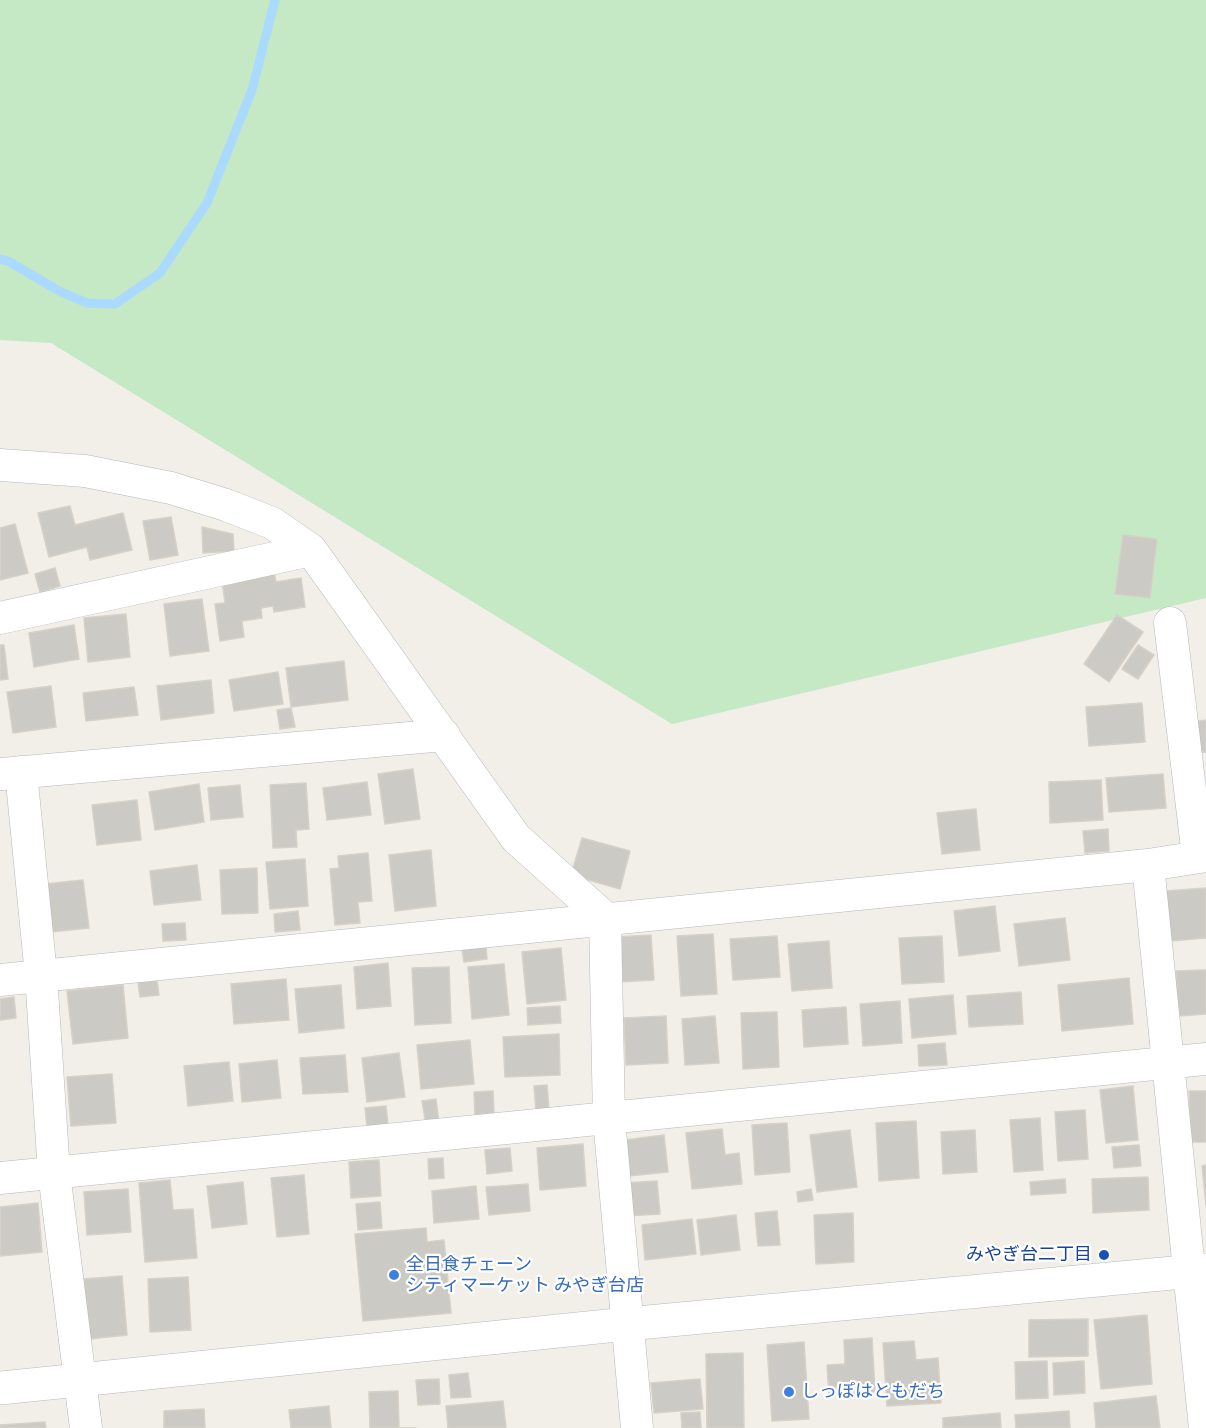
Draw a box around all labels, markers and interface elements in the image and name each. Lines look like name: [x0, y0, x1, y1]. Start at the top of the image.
place label: みやぎ台二丁目: [966, 1244, 1092, 1266]
marker: みやぎ台二丁目: [1097, 1248, 1111, 1262]
place label: 全日食チェーン シティマーケット みやぎ台店: [406, 1254, 644, 1296]
marker: 全日食チェーン シティマーケット みやぎ台店: [387, 1268, 401, 1282]
place label: しっぽはともだち: [801, 1381, 945, 1403]
marker: しっぽはともだち: [782, 1385, 796, 1399]

